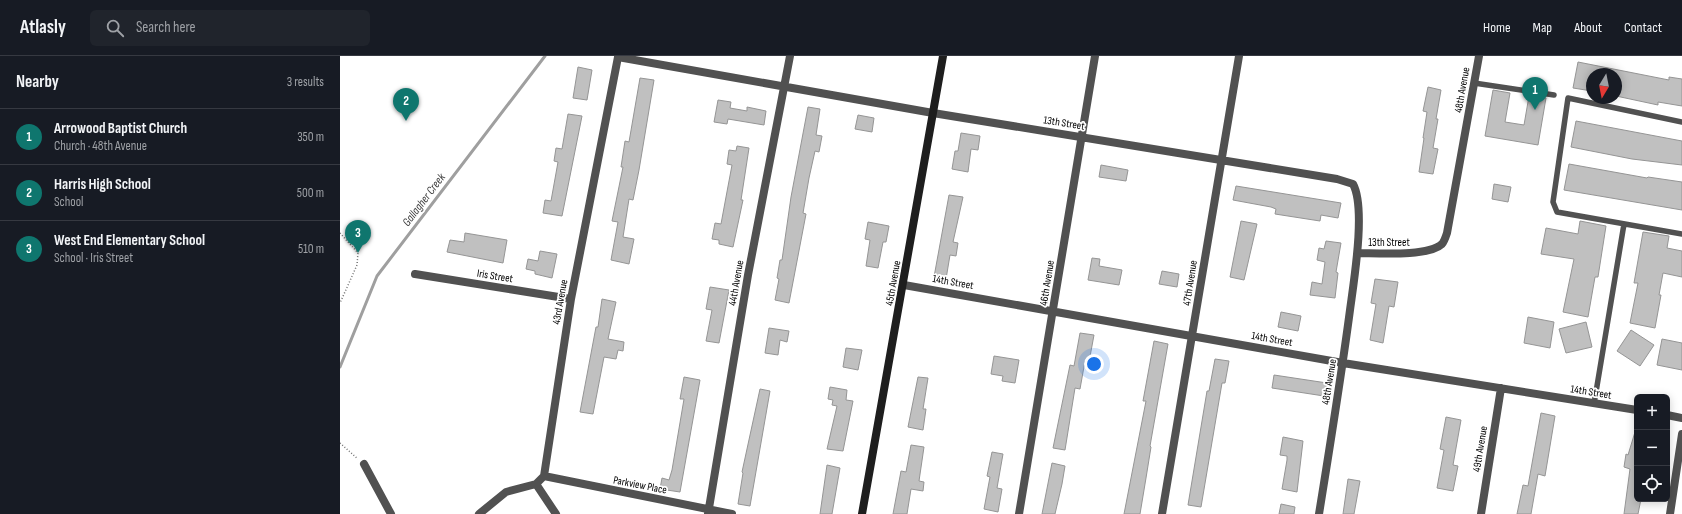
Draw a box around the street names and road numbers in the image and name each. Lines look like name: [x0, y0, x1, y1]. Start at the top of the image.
street label: 48th Avenue: [1452, 66, 1472, 114]
street label: 13th Street: [1042, 113, 1086, 133]
street label: 13th Street: [1368, 236, 1410, 249]
street label: 44th Avenue: [726, 259, 746, 307]
street label: 45th Avenue: [883, 259, 903, 307]
street label: 46th Avenue: [1037, 259, 1057, 307]
street label: 47th Avenue: [1180, 259, 1200, 307]
street label: Iris Street: [476, 267, 515, 285]
street label: 14th Street: [931, 272, 975, 292]
street label: 43rd Avenue: [550, 278, 570, 326]
street label: 14th Street: [1250, 329, 1294, 349]
street label: 48th Avenue: [1319, 358, 1339, 406]
street label: 14th Street: [1569, 382, 1613, 402]
street label: 49th Avenue: [1470, 425, 1490, 473]
street label: Parkview Place: [612, 473, 668, 497]

